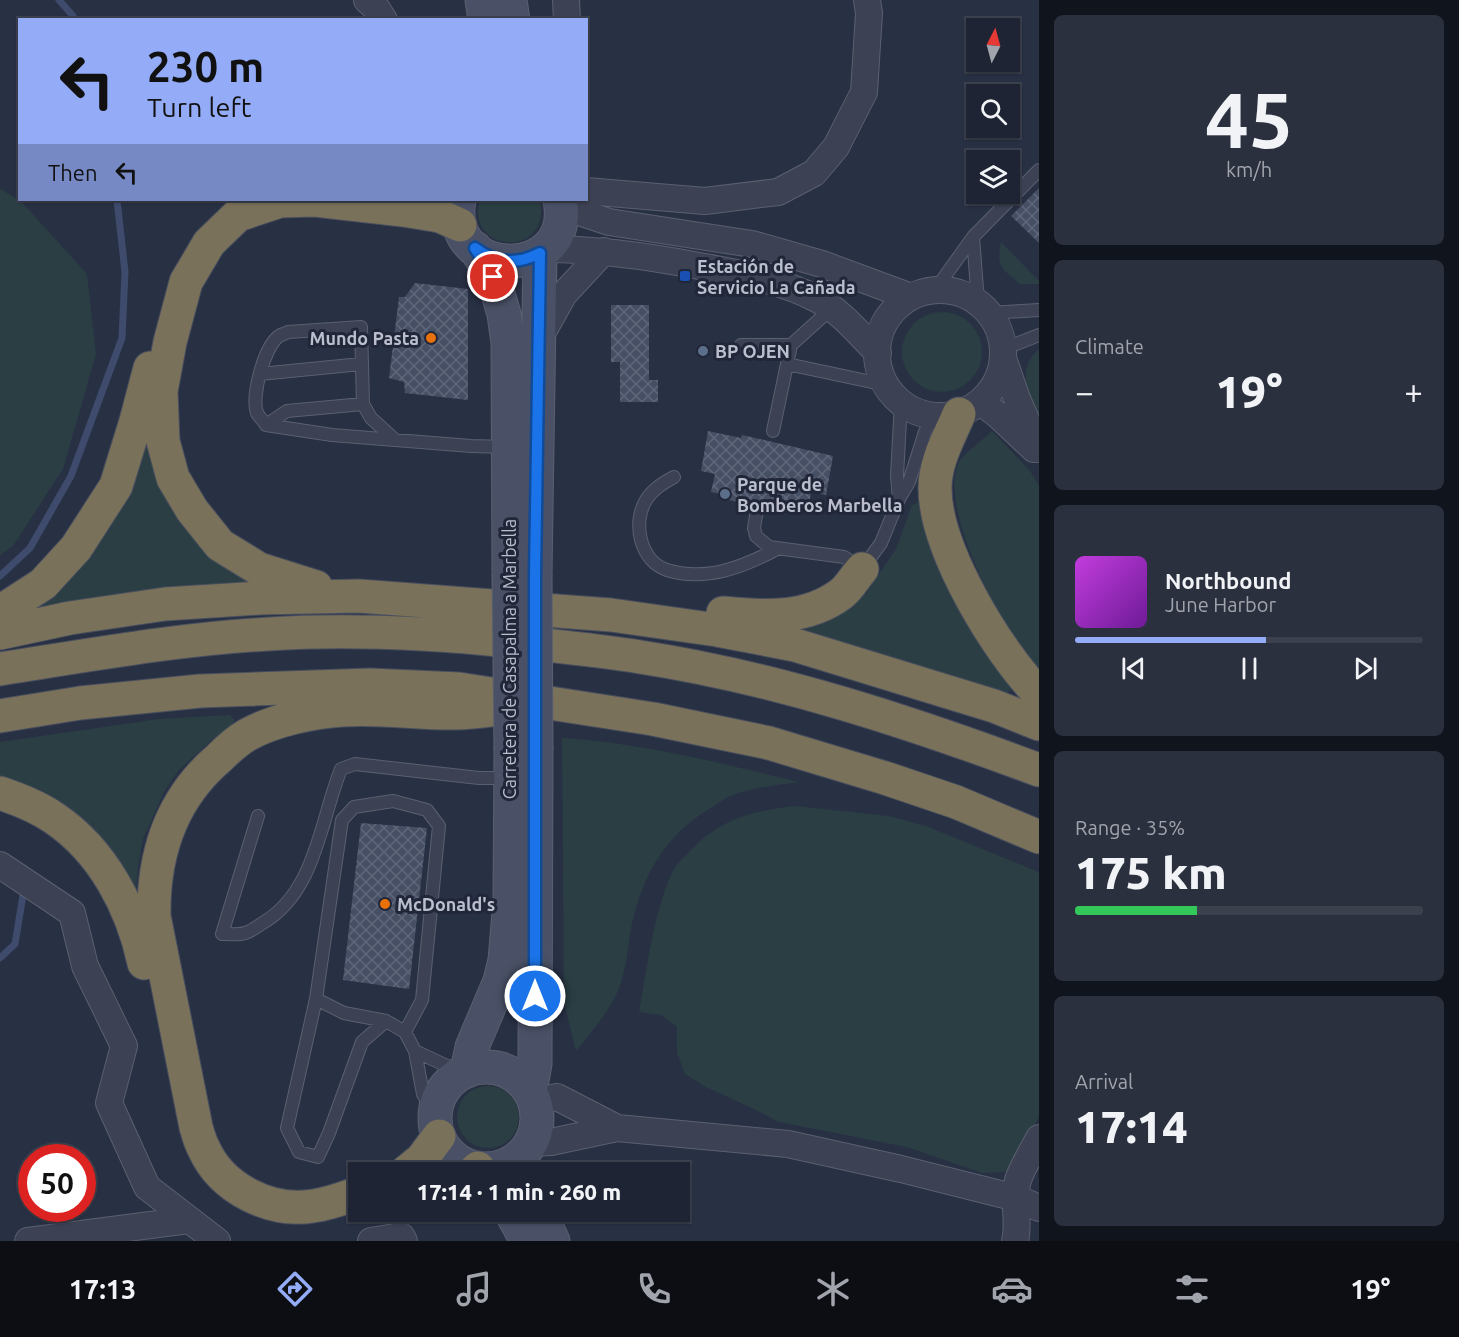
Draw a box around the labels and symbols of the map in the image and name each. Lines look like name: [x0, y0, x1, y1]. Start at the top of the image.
north arrow: [966, 18, 1020, 72]
pin: [467, 251, 518, 302]
place label: Estación de Servicio La Cañada: [697, 256, 855, 297]
marker: Estación de Servicio La Cañada: [678, 269, 692, 283]
place label: Mundo Pasta: [309, 328, 419, 348]
marker: Mundo Pasta: [424, 331, 438, 345]
place label: BP OJEN: [715, 341, 790, 361]
marker: BP OJEN: [696, 344, 710, 358]
place label: Parque de Bomberos Marbella: [737, 474, 903, 515]
marker: Parque de Bomberos Marbella: [718, 487, 732, 501]
street label: Carretera de Casapalma a Marbella: [499, 519, 519, 799]
place label: McDonald's: [397, 894, 495, 914]
marker: McDonald's: [378, 897, 392, 911]
position arrow: [503, 964, 567, 1028]
speed limit sign: 50: [18, 1144, 96, 1222]

